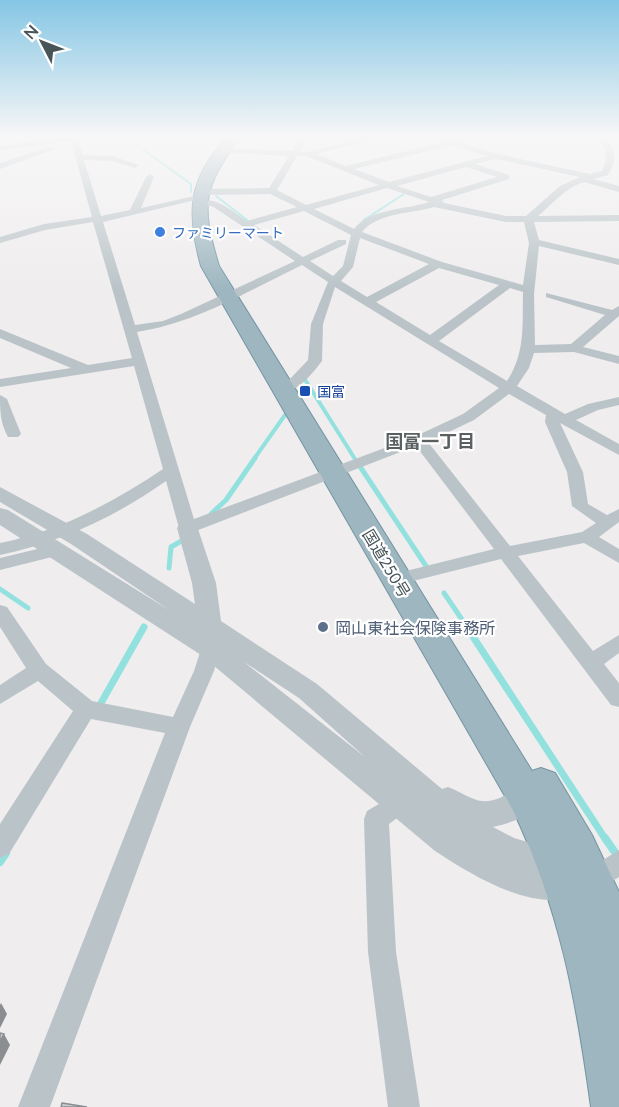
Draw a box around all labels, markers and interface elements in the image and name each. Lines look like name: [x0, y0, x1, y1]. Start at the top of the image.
north arrow: [12, 12, 72, 72]
text: N: [19, 21, 42, 43]
place label: ファミリーマート: [172, 224, 284, 241]
marker: ファミリーマート: [153, 225, 167, 239]
place label: 国富: [317, 383, 345, 400]
marker: 国富: [298, 384, 312, 398]
district label: 国富一丁目: [385, 430, 475, 452]
street label: 国道250号: [359, 526, 415, 600]
place label: 岡山東社会保険事務所: [335, 618, 495, 637]
marker: 岡山東社会保険事務所: [316, 620, 330, 634]

